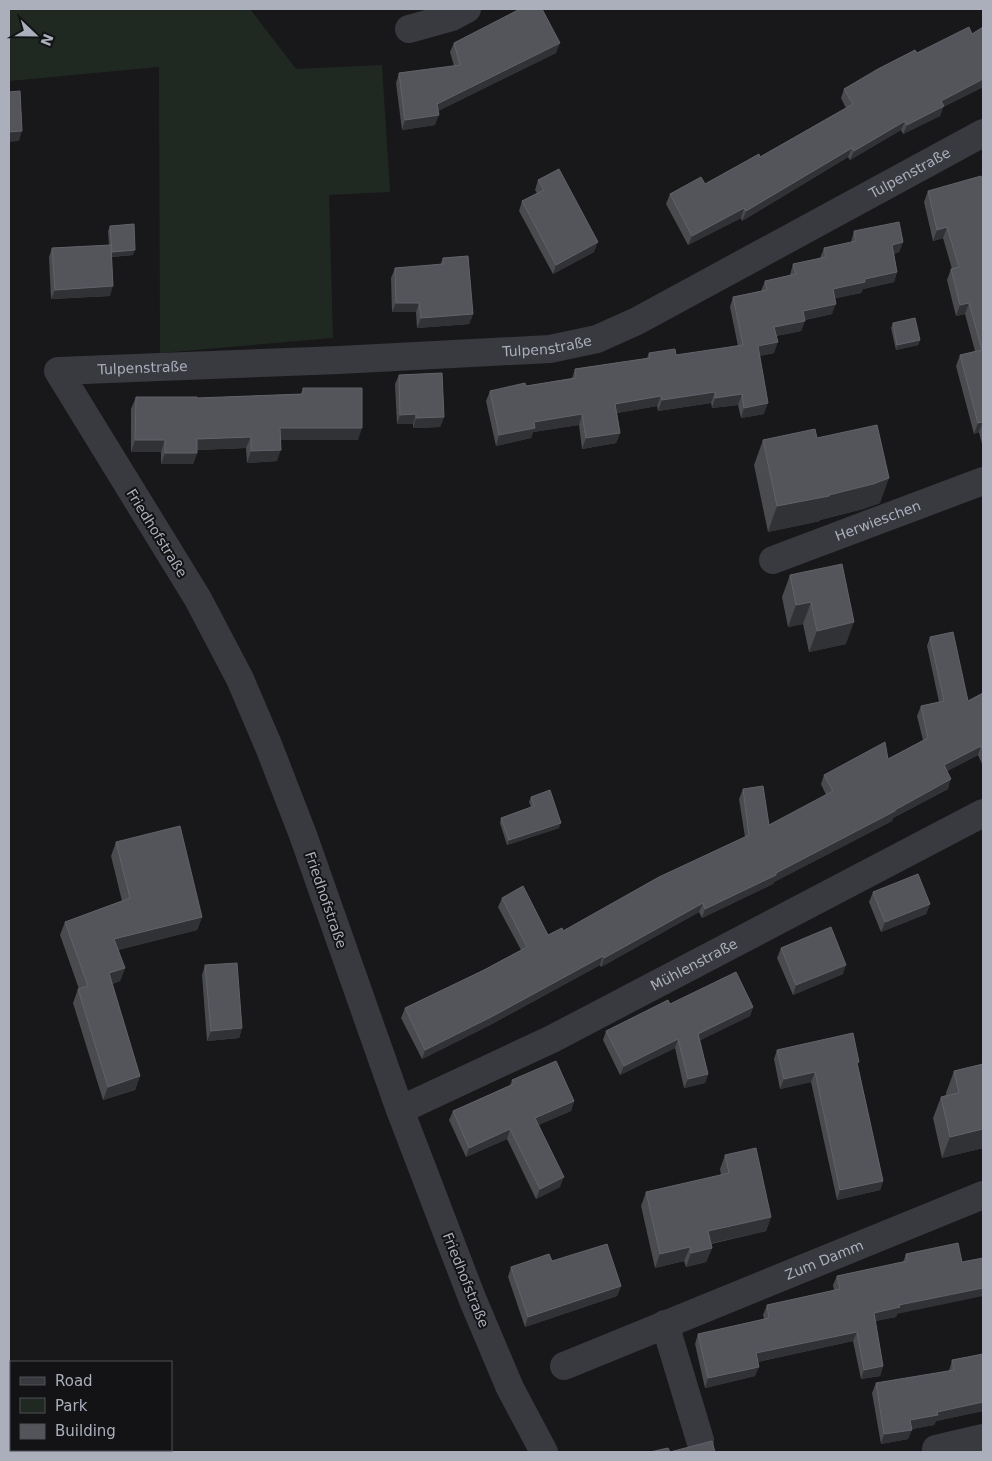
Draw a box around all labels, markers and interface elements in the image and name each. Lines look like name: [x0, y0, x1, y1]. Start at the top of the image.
north arrow: [10, 10, 60, 60]
text: N: [37, 31, 57, 48]
street label: Tulpenstraße: [865, 144, 953, 202]
street label: Tulpenstraße: [501, 332, 593, 360]
street label: Tulpenstraße: [96, 358, 188, 377]
street label: Friedhofstraße: [123, 486, 191, 580]
street label: Herwieschen: [833, 497, 923, 544]
street label: Friedhofstraße: [302, 850, 350, 950]
street label: Mühlenstraße: [648, 935, 740, 994]
street label: Friedhofstraße: [440, 1230, 492, 1330]
street label: Zum Damm: [783, 1237, 866, 1283]
legend: [10, 1361, 172, 1451]
text: Road: [55, 1372, 93, 1390]
text: Park: [55, 1397, 88, 1415]
text: Building: [55, 1422, 116, 1440]

